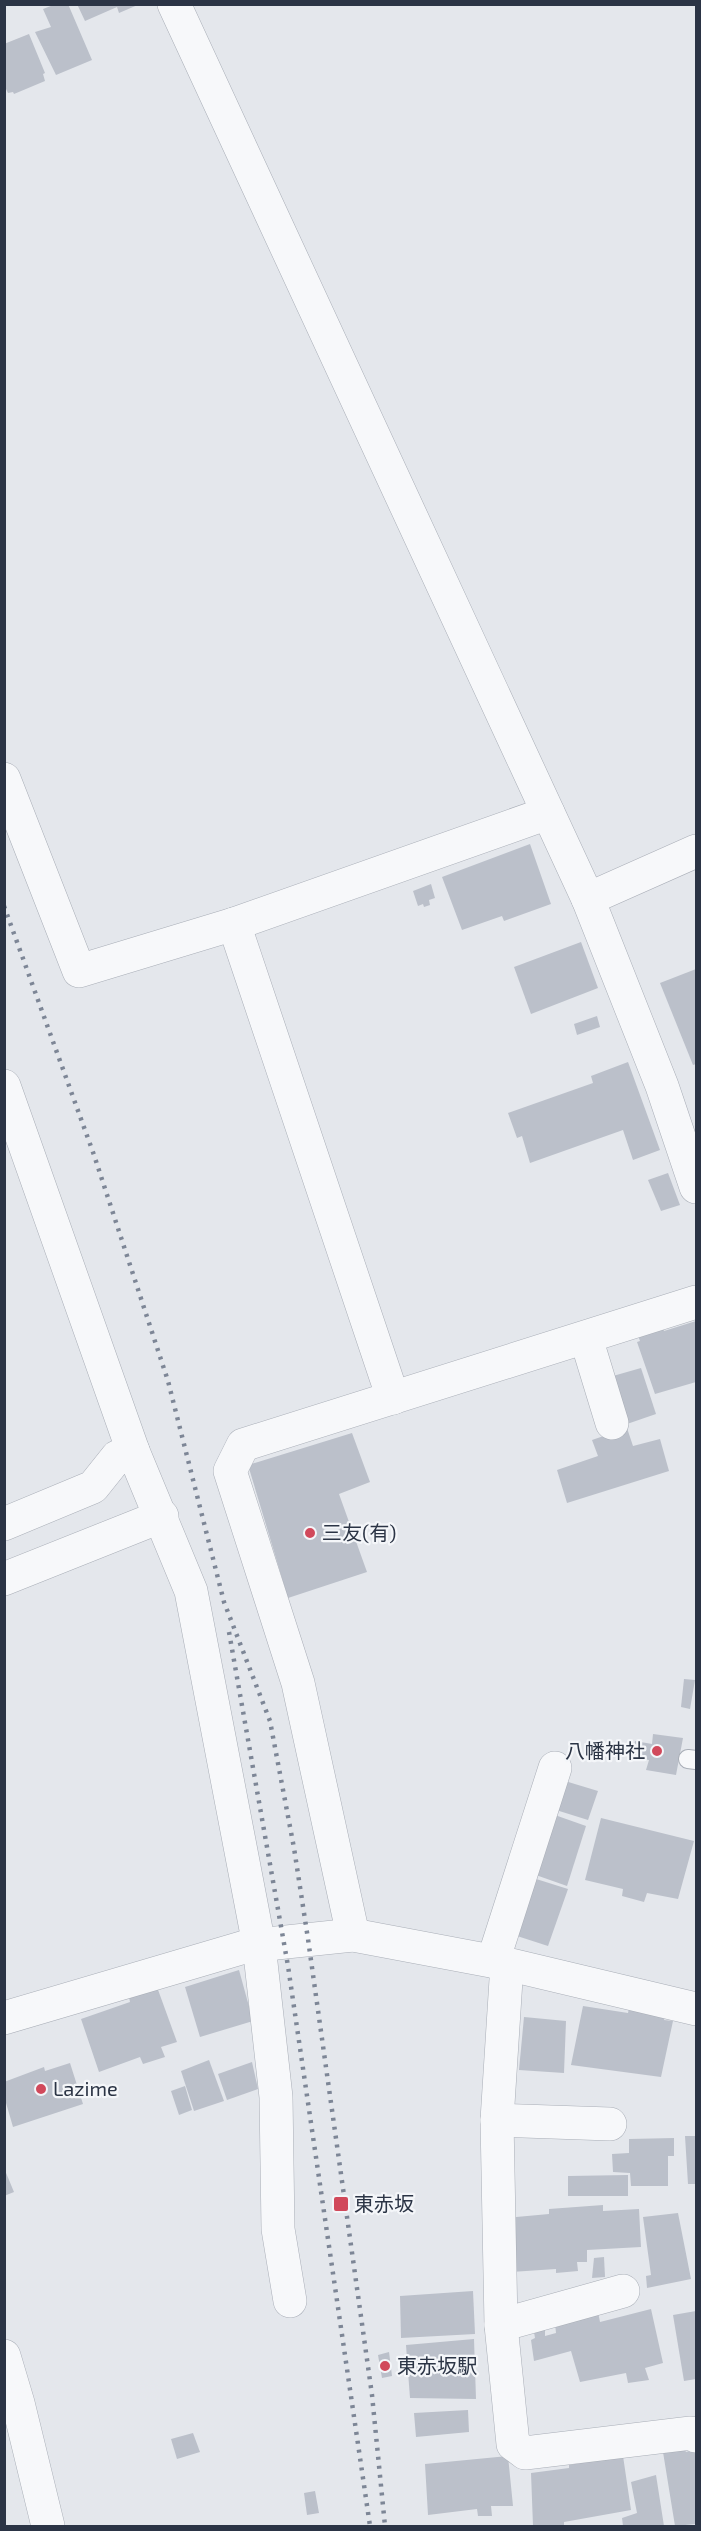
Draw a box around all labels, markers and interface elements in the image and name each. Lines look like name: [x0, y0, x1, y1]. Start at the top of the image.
place label: 三友(有): [322, 1520, 396, 1544]
marker: 三友(有): [303, 1526, 317, 1540]
place label: 八幡神社: [565, 1738, 645, 1762]
marker: 八幡神社: [650, 1744, 664, 1758]
place label: Lazime: [53, 2076, 118, 2100]
marker: Lazime: [34, 2082, 48, 2096]
place label: 東赤坂: [354, 2191, 414, 2215]
marker: 東赤坂: [332, 2195, 350, 2213]
place label: 東赤坂駅: [397, 2353, 477, 2377]
marker: 東赤坂駅: [378, 2359, 392, 2373]

